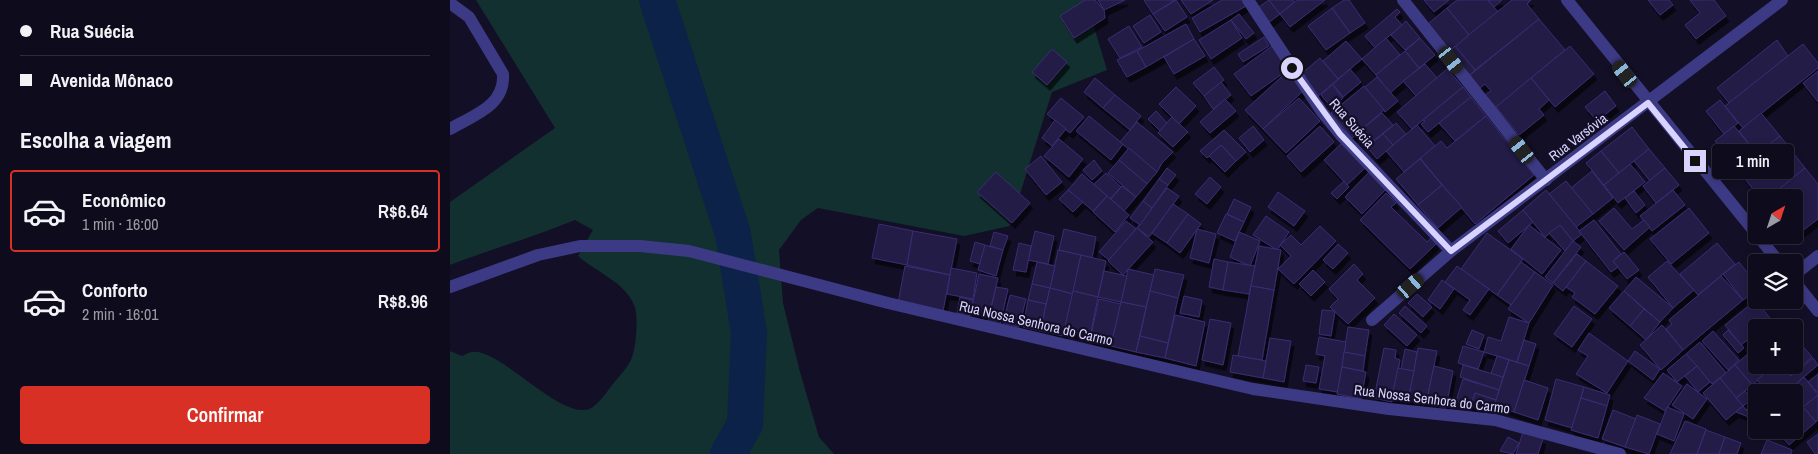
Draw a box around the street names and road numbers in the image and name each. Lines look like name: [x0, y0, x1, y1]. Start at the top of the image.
street label: Rua Suécia: [1326, 94, 1379, 152]
street label: Rua Varsóvia: [1545, 109, 1611, 165]
street label: Rua Nossa Senhora do Carmo: [958, 297, 1114, 349]
street label: Rua Nossa Senhora do Carmo: [1353, 381, 1511, 417]

